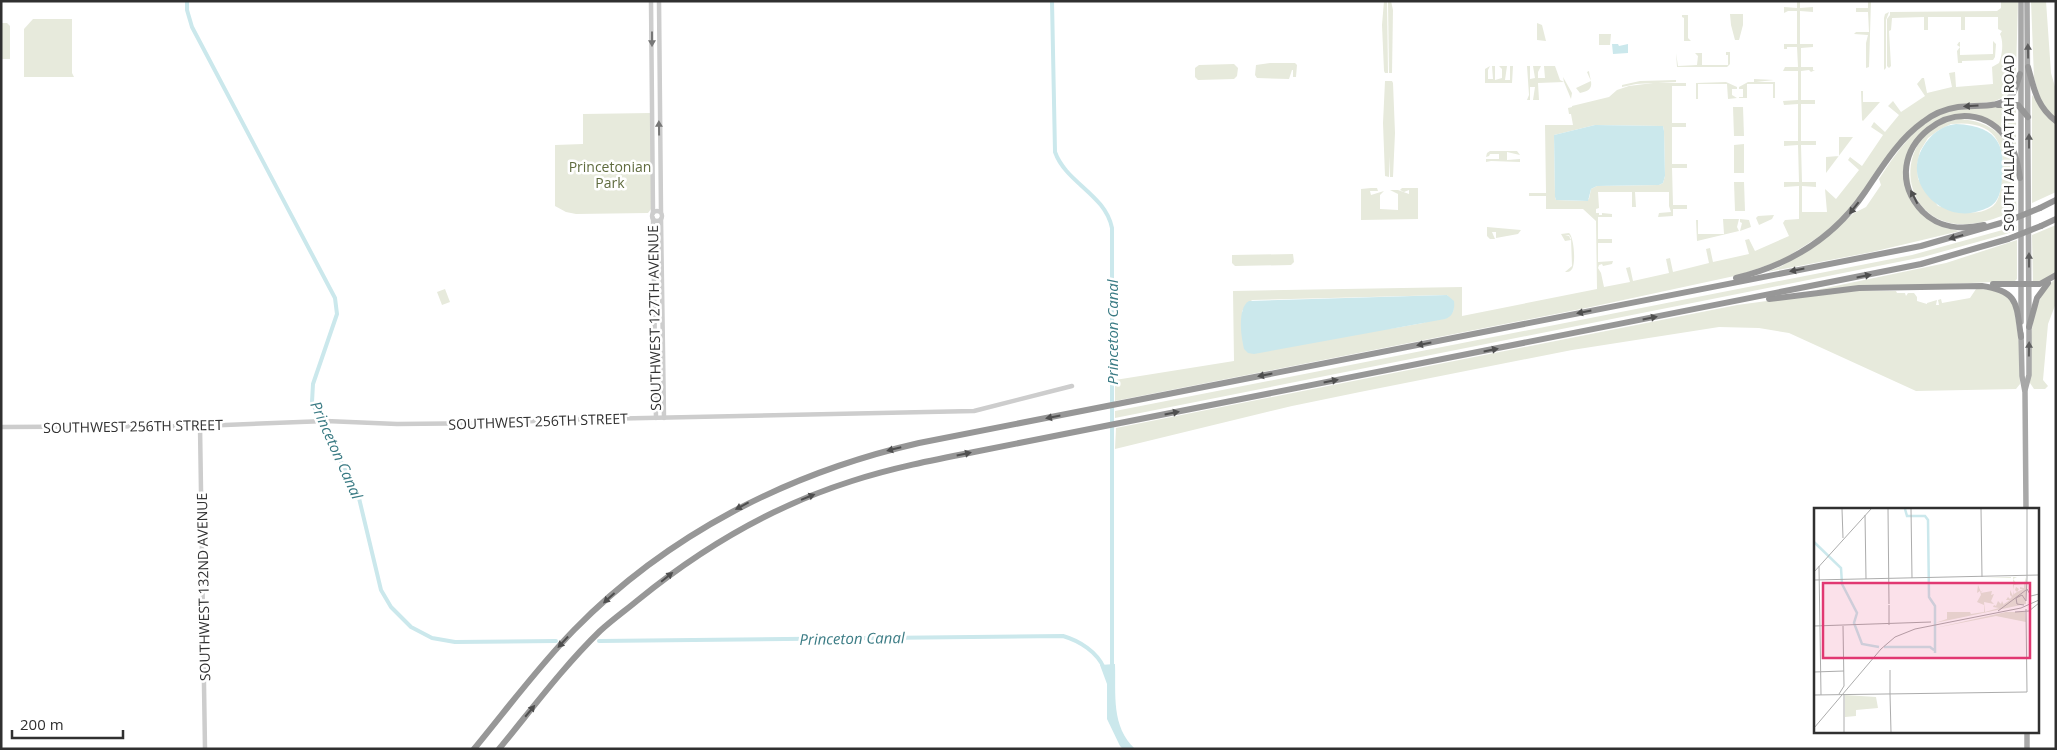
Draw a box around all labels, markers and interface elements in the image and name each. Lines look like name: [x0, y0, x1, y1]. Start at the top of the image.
one-way arrow: [648, 31, 656, 47]
one-way arrow: [2024, 42, 2032, 58]
street label: SOUTH ALLAPATTAH ROAD: [1999, 55, 2018, 231]
one-way arrow: [1963, 102, 1979, 110]
one-way arrow: [655, 120, 663, 136]
one-way arrow: [2025, 132, 2033, 148]
park label: Princetonian Park: [569, 157, 651, 192]
one-way arrow: [1910, 190, 1918, 204]
one-way arrow: [1848, 201, 1859, 214]
street label: SOUTHWEST 127TH AVENUE: [643, 225, 665, 411]
one-way arrow: [1948, 234, 1963, 242]
one-way arrow: [2025, 252, 2033, 268]
one-way arrow: [1788, 267, 1804, 275]
one-way arrow: [1856, 271, 1872, 279]
water label: Princeton Canal: [1102, 278, 1122, 385]
one-way arrow: [1576, 308, 1591, 316]
one-way arrow: [1643, 314, 1659, 322]
one-way arrow: [1416, 340, 1432, 348]
one-way arrow: [2025, 341, 2033, 357]
one-way arrow: [1483, 346, 1498, 354]
one-way arrow: [1257, 372, 1273, 380]
one-way arrow: [1324, 377, 1340, 385]
water label: Princeton Canal: [306, 398, 368, 503]
street label: SOUTHWEST 256TH STREET: [448, 408, 628, 434]
one-way arrow: [1164, 409, 1180, 417]
one-way arrow: [1045, 414, 1061, 422]
street label: SOUTHWEST 256TH STREET: [43, 415, 223, 437]
one-way arrow: [887, 445, 902, 453]
one-way arrow: [957, 450, 972, 458]
street label: SOUTHWEST 132ND AVENUE: [192, 493, 214, 681]
one-way arrow: [801, 493, 816, 501]
one-way arrow: [735, 502, 750, 510]
inset map: [1814, 508, 2040, 732]
one-way arrow: [660, 571, 673, 582]
one-way arrow: [603, 592, 615, 604]
water label: Princeton Canal: [799, 627, 906, 649]
one-way arrow: [557, 636, 569, 648]
one-way arrow: [525, 705, 536, 718]
scale bar: [12, 708, 124, 740]
text: 200 m: [20, 714, 64, 734]

